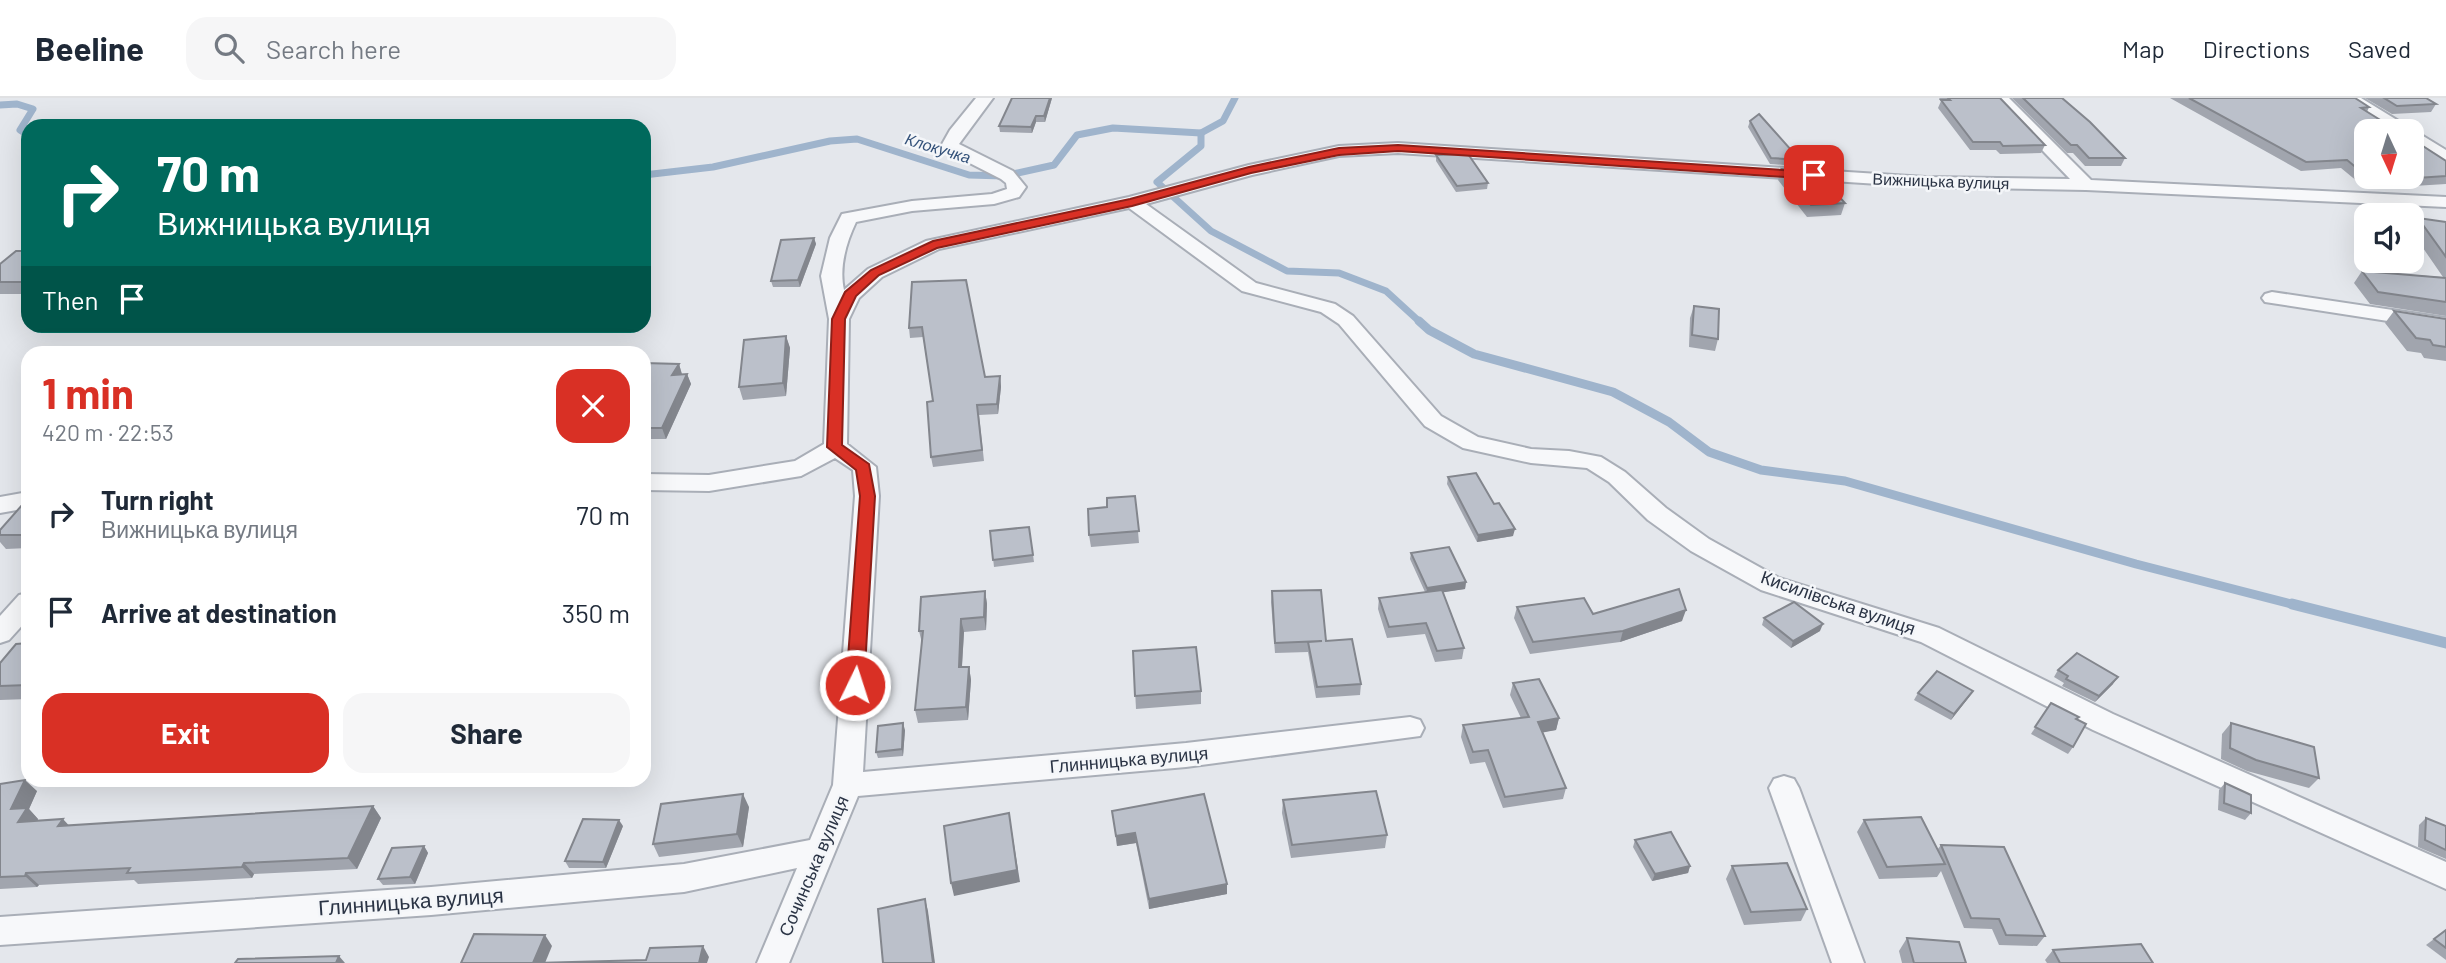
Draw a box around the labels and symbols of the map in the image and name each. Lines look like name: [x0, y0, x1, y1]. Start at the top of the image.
north arrow: [2354, 119, 2424, 189]
water label: Клокучка: [903, 129, 973, 167]
pin: [1784, 145, 1844, 205]
street label: Вижницька вулиця: [1872, 169, 2010, 192]
street label: Кисилівська вулиця: [1758, 565, 1919, 639]
position arrow: [818, 648, 892, 722]
street label: Глинницька вулиця: [1049, 741, 1209, 777]
street label: Сочинська вулиця: [774, 792, 853, 939]
street label: Глинницька вулиця: [317, 882, 504, 919]

